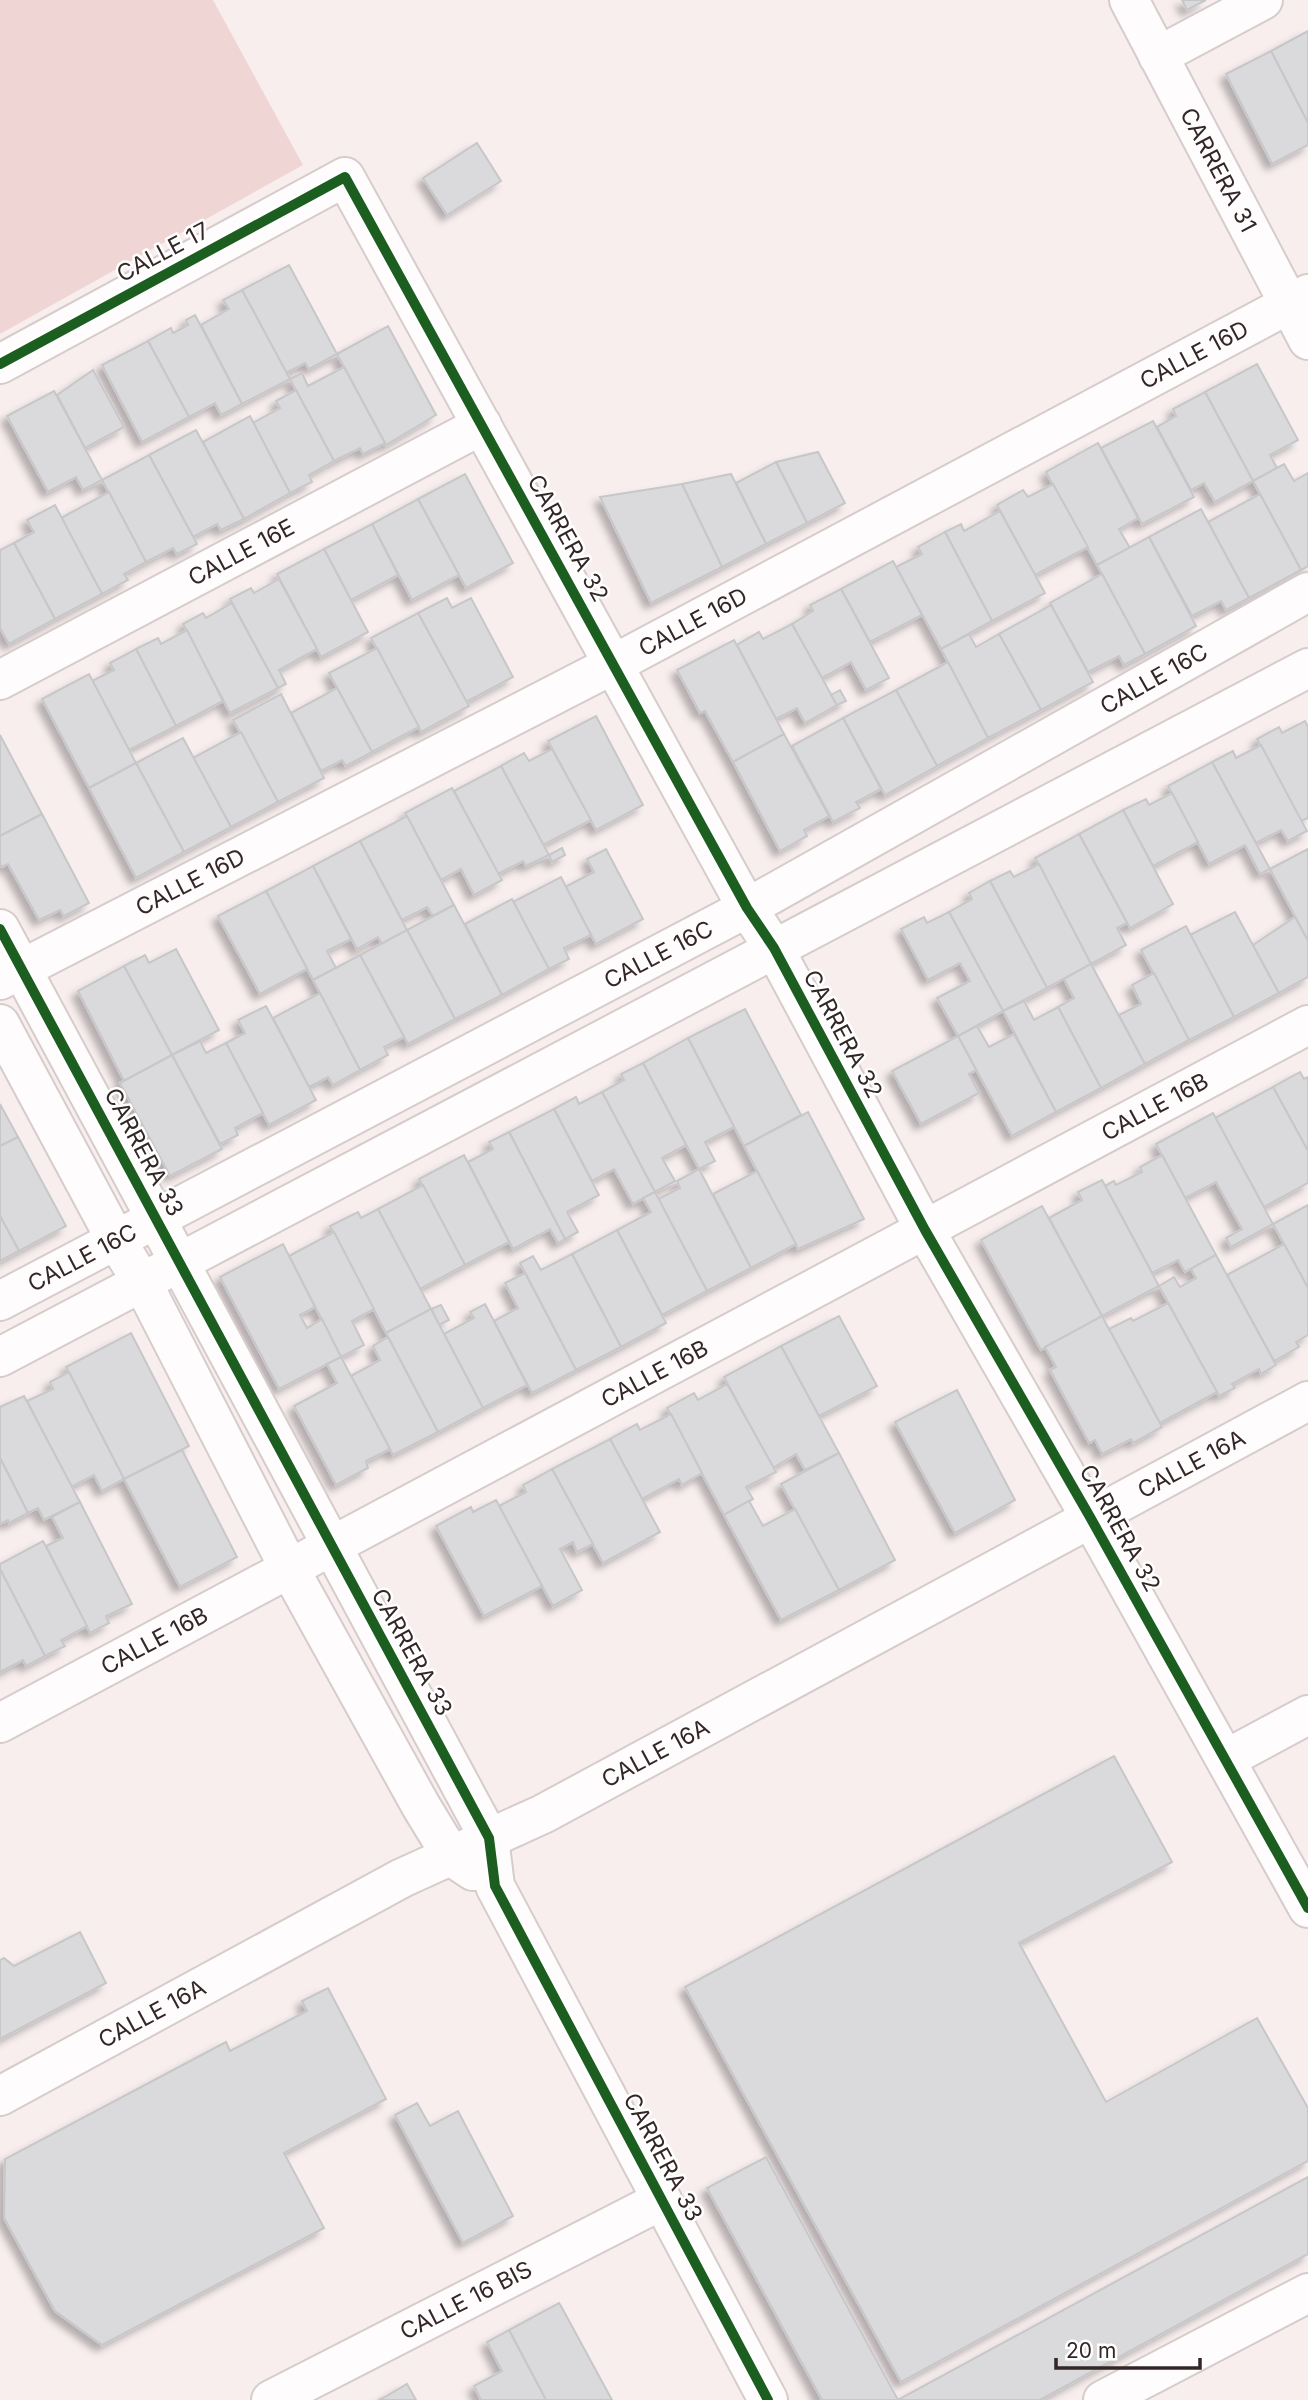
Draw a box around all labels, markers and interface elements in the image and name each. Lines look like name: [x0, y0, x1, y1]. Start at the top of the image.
street label: CARRERA 31: [1174, 103, 1263, 237]
street label: CALLE 17: [112, 216, 214, 288]
street label: CALLE 16D: [1135, 314, 1253, 395]
street label: CARRERA 32: [522, 470, 614, 606]
street label: CALLE 16E: [183, 513, 299, 592]
street label: CALLE 16D: [634, 582, 752, 662]
street label: CALLE 16C: [1095, 637, 1213, 720]
street label: CALLE 16D: [131, 842, 249, 922]
street label: CALLE 16C: [599, 915, 718, 995]
street label: CARRERA 32: [798, 965, 888, 1103]
street label: CALLE 16B: [1097, 1067, 1213, 1147]
street label: CARRERA 33: [98, 1083, 190, 1221]
street label: CALLE 16C: [23, 1218, 141, 1298]
street label: CALLE 16B: [596, 1334, 713, 1414]
street label: CALLE 16A: [1133, 1424, 1250, 1504]
street label: CARRERA 32: [1074, 1460, 1166, 1596]
street label: CARRERA 33: [366, 1583, 458, 1721]
street label: CALLE 16B: [96, 1601, 213, 1681]
street label: CALLE 16A: [597, 1713, 714, 1794]
street label: CALLE 16A: [94, 1973, 211, 2054]
street label: CARRERA 33: [617, 2088, 709, 2226]
street label: CALLE 16 BIS: [395, 2255, 537, 2346]
scale bar: [1056, 2326, 1200, 2370]
text: 20 m: [1066, 2338, 1116, 2363]

